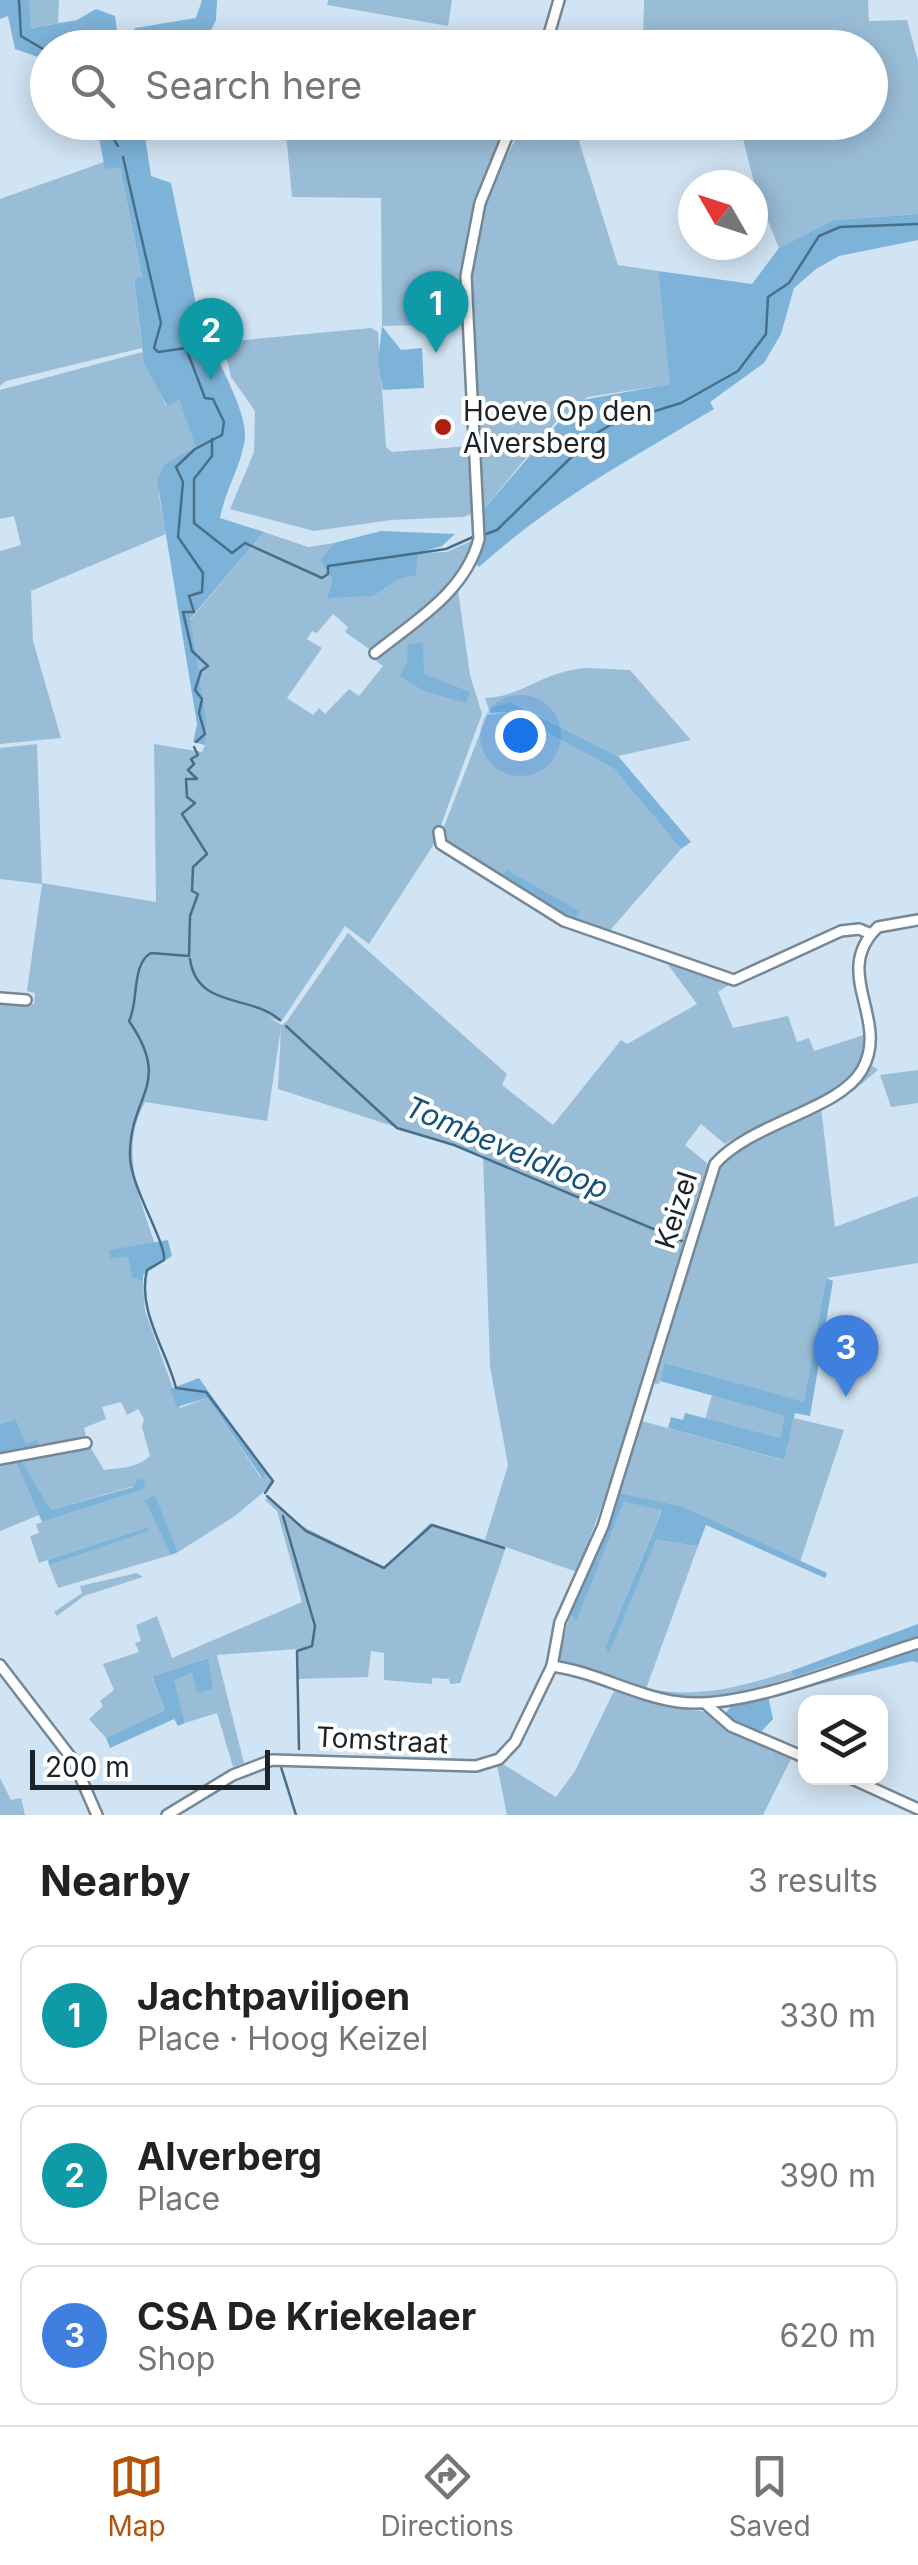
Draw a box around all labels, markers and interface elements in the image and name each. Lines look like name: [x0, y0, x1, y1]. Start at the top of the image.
search box: [30, 30, 888, 140]
icon: search: [65, 58, 120, 113]
text: Search here: [145, 62, 362, 108]
north arrow: [678, 170, 768, 260]
pin: 1: [404, 270, 468, 353]
pin: 2: [178, 298, 244, 380]
place label: Hoeve Op den Alversberg: [463, 394, 652, 460]
marker: Hoeve Op den Alversberg: [432, 416, 454, 438]
your location: [495, 710, 546, 761]
water label: Tombeveldloop: [400, 1088, 614, 1206]
street label: Keizel: [648, 1167, 704, 1253]
pin: 3: [814, 1314, 878, 1397]
map controls: [798, 1695, 888, 1785]
button: layers: [798, 1695, 888, 1785]
street label: Tomstraat: [315, 1720, 449, 1760]
scale bar: [30, 1745, 270, 1790]
text: 200 m: [45, 1750, 130, 1784]
text: Nearby: [40, 1855, 191, 1906]
text: 3 results: [748, 1861, 878, 1900]
text: Jachtpaviljoen: [137, 1973, 410, 2019]
text: 1: [68, 1996, 81, 2035]
text: 330 m: [779, 1996, 876, 2035]
text: Place · Hoog Keizel: [137, 2019, 428, 2058]
text: Alverberg: [137, 2133, 322, 2179]
text: 2: [64, 2156, 85, 2195]
text: 390 m: [779, 2156, 876, 2195]
text: Place: [137, 2179, 220, 2218]
text: CSA De Kriekelaer: [137, 2293, 476, 2339]
text: 3: [64, 2316, 85, 2355]
text: 620 m: [779, 2316, 876, 2355]
text: Shop: [137, 2339, 215, 2378]
tab: Map: [107, 2449, 166, 2543]
tab: Directions: [380, 2449, 514, 2543]
tab: Saved: [729, 2449, 811, 2543]

